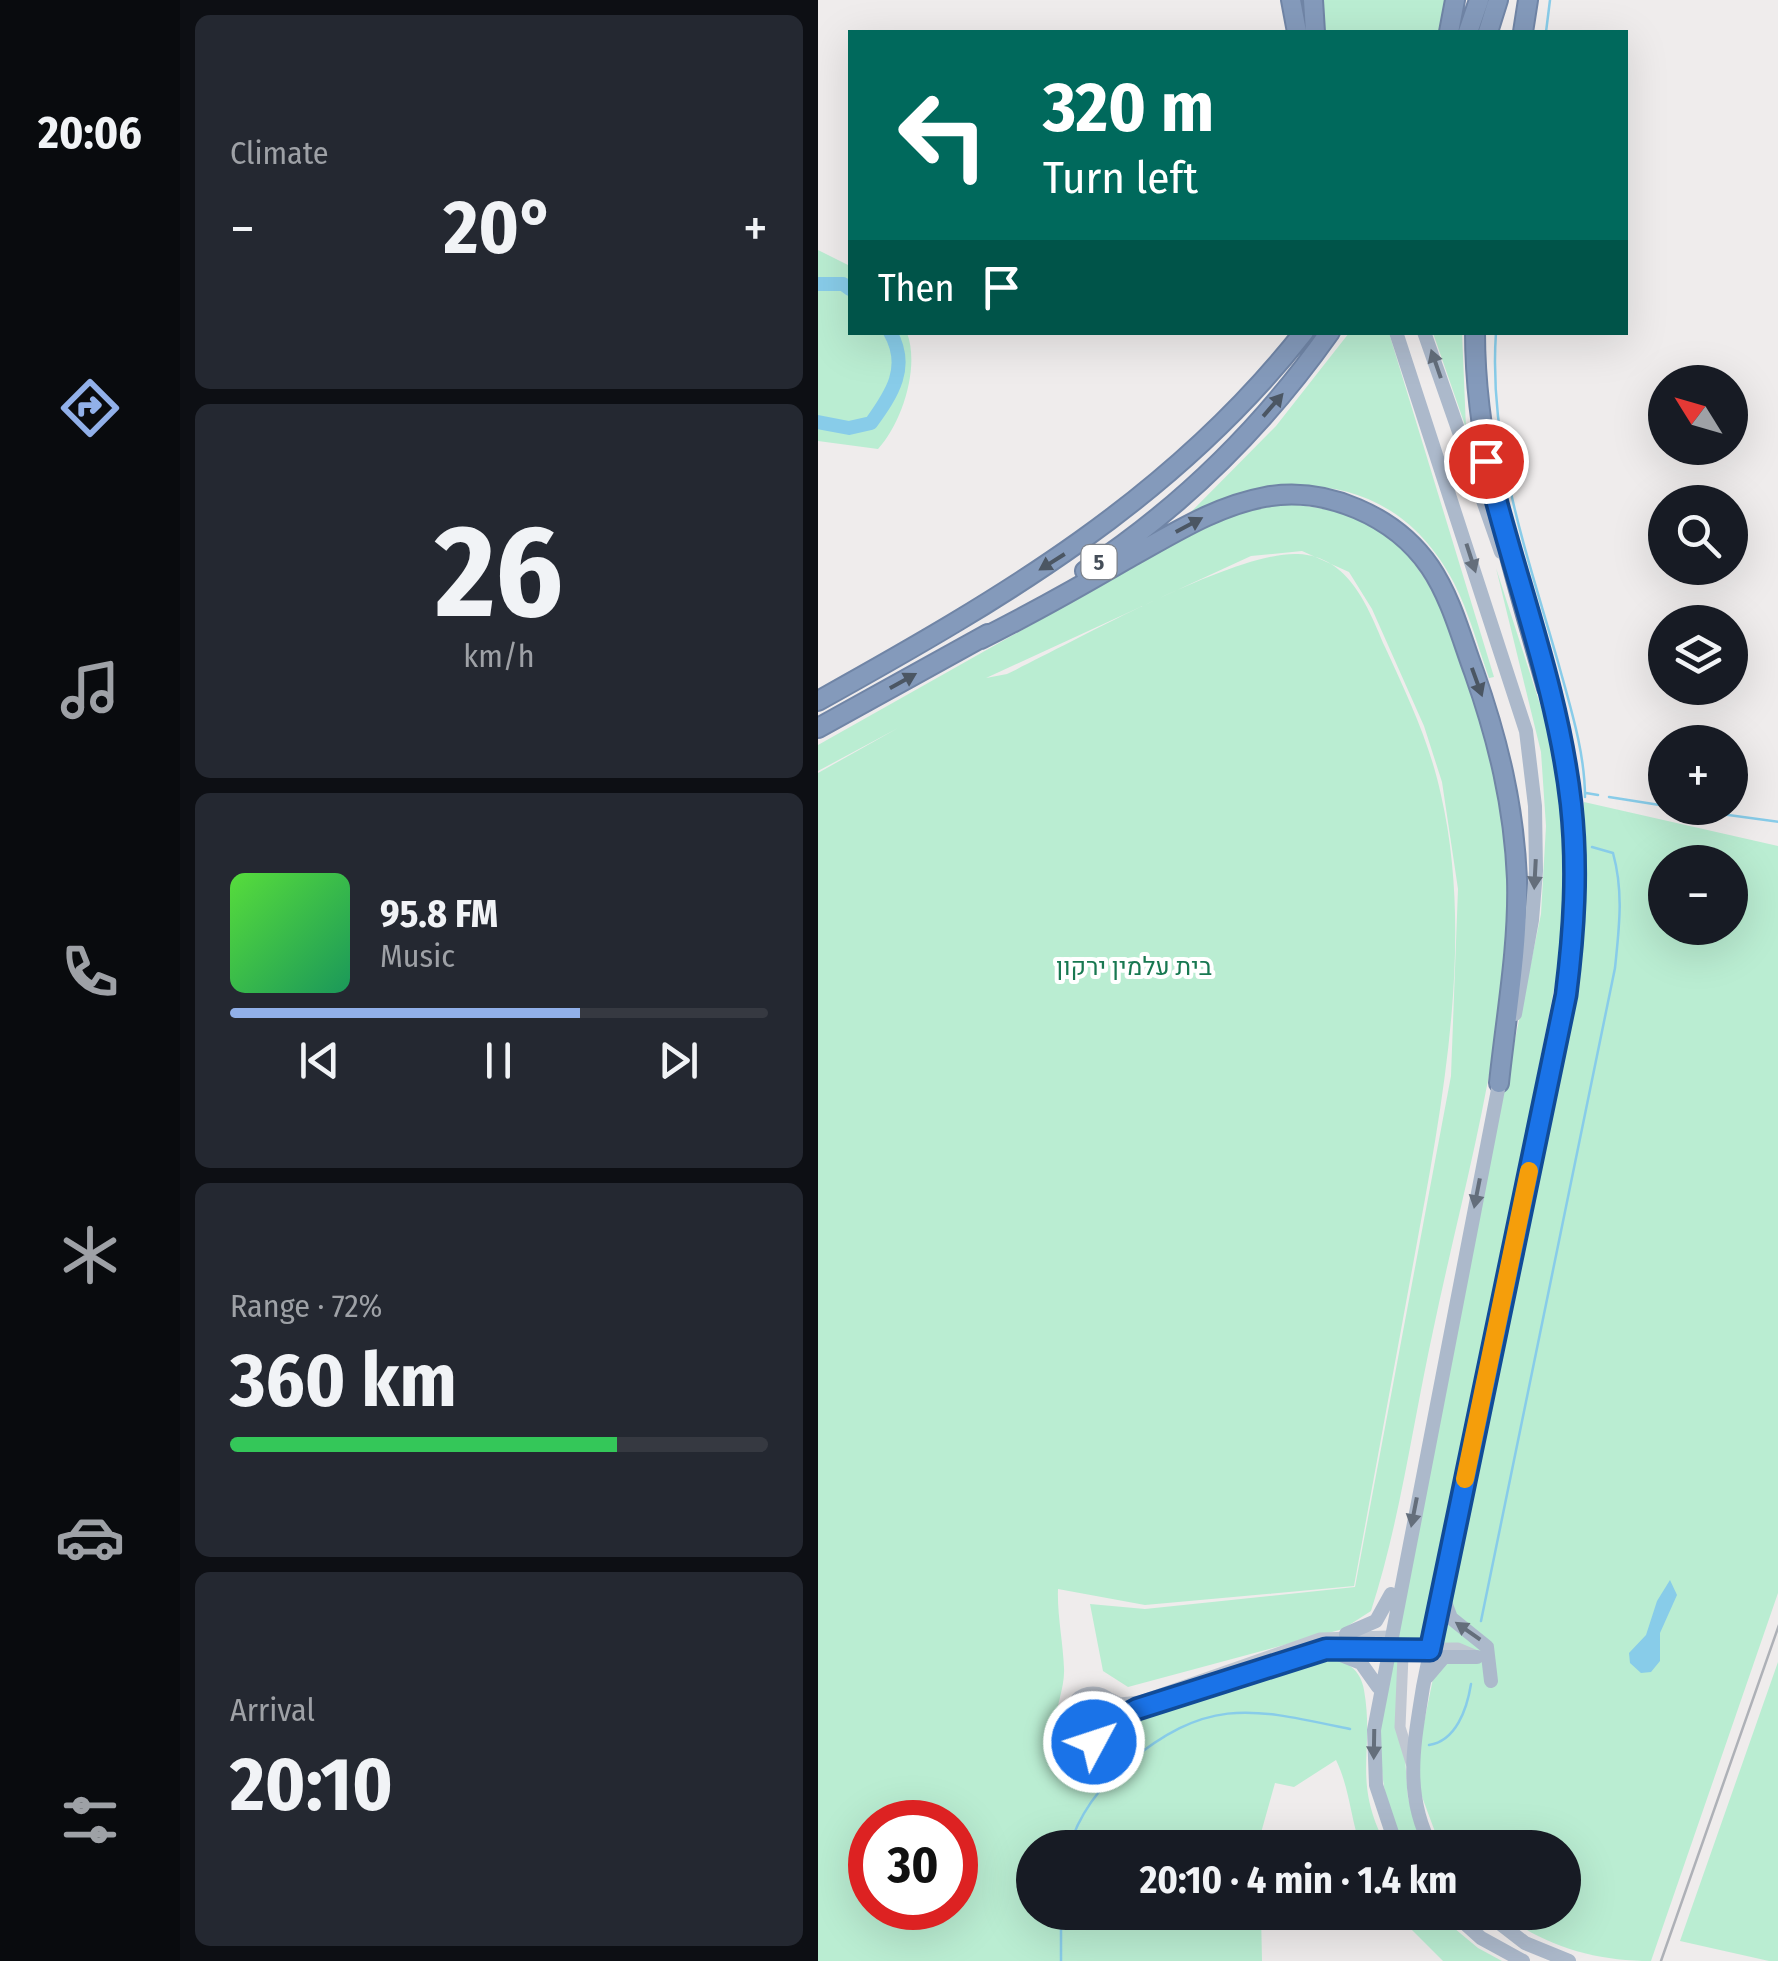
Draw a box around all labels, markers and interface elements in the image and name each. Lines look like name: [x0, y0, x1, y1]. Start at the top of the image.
text: 320 m: [1043, 66, 1214, 150]
icon: left: [878, 70, 1008, 200]
text: 20:06: [38, 106, 142, 160]
text: Climate: [230, 134, 329, 172]
text: Turn left: [1043, 151, 1198, 205]
text: 20°: [444, 183, 554, 273]
text: −: [230, 196, 255, 262]
text: +: [743, 196, 768, 262]
icon: arrive: [974, 260, 1029, 315]
text: Then: [878, 265, 954, 311]
one-way arrow: [1427, 349, 1442, 379]
north arrow: [1648, 365, 1748, 465]
map controls: [1648, 365, 1748, 945]
icon: directions: [55, 373, 125, 443]
one-way arrow: [1262, 392, 1284, 417]
pin: [1444, 419, 1529, 504]
icon: arrive: [1459, 434, 1514, 489]
button: search: [1648, 485, 1748, 585]
text: 26: [435, 494, 563, 650]
one-way arrow: [1175, 517, 1204, 534]
one-way arrow: [1465, 543, 1480, 573]
road number: 5: [1082, 545, 1116, 579]
one-way arrow: [1039, 552, 1066, 571]
button: layers: [1648, 605, 1748, 705]
text: km/h: [463, 637, 535, 675]
icon: music: [55, 655, 125, 725]
one-way arrow: [1471, 668, 1486, 698]
one-way arrow: [889, 673, 918, 690]
button: +: [1648, 725, 1748, 825]
button: −: [1648, 845, 1748, 945]
one-way arrow: [1527, 858, 1543, 890]
text: 95.8 FM: [380, 891, 498, 937]
icon: phone: [55, 937, 125, 1007]
text: Music: [380, 937, 455, 975]
park label: בית עלמין ירקון: [1056, 952, 1212, 982]
icon: previous: [292, 1033, 347, 1088]
icon: pause: [471, 1033, 526, 1088]
icon: next: [651, 1033, 706, 1088]
one-way arrow: [1469, 1178, 1485, 1209]
icon: climate: [55, 1220, 125, 1290]
text: Range · 72%: [230, 1287, 382, 1325]
text: 360 km: [230, 1336, 457, 1426]
one-way arrow: [1405, 1497, 1421, 1528]
icon: car: [55, 1502, 125, 1572]
one-way arrow: [1455, 1622, 1481, 1641]
position arrow: [1042, 1690, 1146, 1794]
text: Arrival: [230, 1691, 315, 1729]
one-way arrow: [1366, 1728, 1382, 1760]
text: 20:10: [230, 1740, 393, 1830]
icon: filters: [55, 1785, 125, 1855]
speed limit sign: 30: [848, 1800, 978, 1930]
text: 20:10 · 4 min · 1.4 km: [1140, 1857, 1457, 1903]

